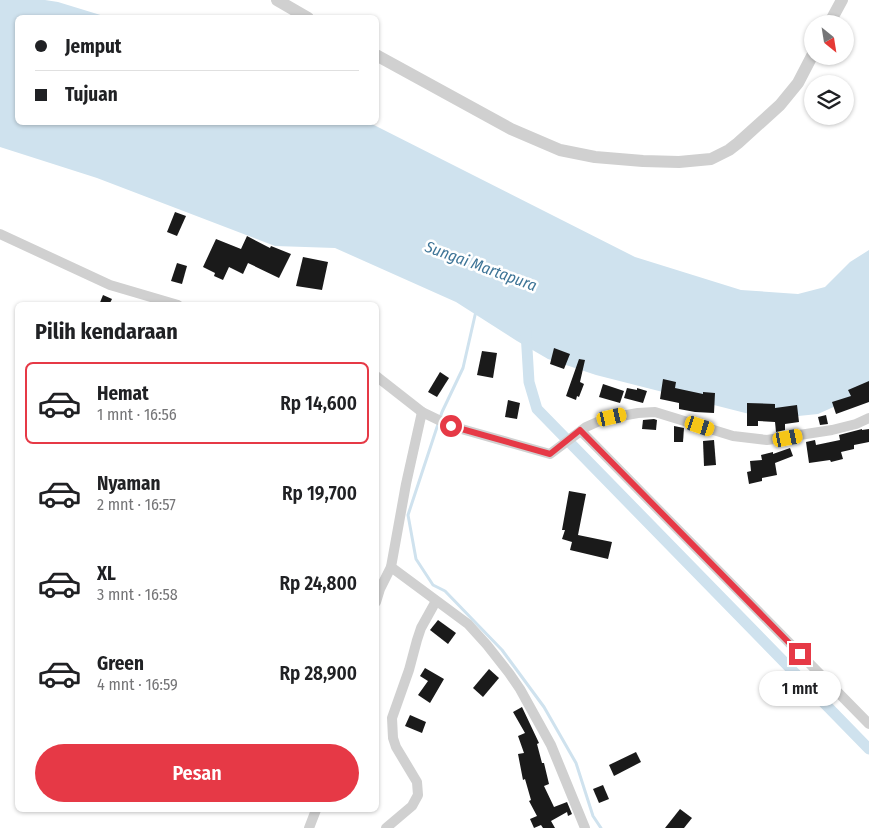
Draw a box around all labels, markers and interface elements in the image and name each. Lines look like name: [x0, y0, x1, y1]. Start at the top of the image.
north arrow: [804, 15, 854, 65]
map controls: [804, 15, 854, 125]
text: Jemput: [65, 35, 122, 58]
button: layers: [804, 75, 854, 125]
text: Tujuan: [65, 83, 118, 106]
water label: Sungai Martapura: [422, 237, 539, 295]
text: Pilih kendaraan: [35, 318, 178, 345]
icon: car: [37, 381, 82, 426]
text: Hemat: [97, 382, 149, 405]
text: Rp 14,600: [280, 392, 357, 415]
text: 1 mnt · 16:56: [97, 405, 177, 424]
car: [595, 406, 628, 428]
car: [683, 414, 716, 438]
route start: [440, 415, 462, 437]
car: [771, 428, 804, 448]
icon: car: [37, 471, 82, 516]
text: Nyaman: [97, 472, 160, 495]
text: Rp 19,700: [282, 482, 357, 505]
text: 2 mnt · 16:57: [97, 495, 176, 514]
icon: car: [37, 561, 82, 606]
text: XL: [97, 562, 116, 585]
text: Rp 24,800: [279, 572, 357, 595]
text: 3 mnt · 16:58: [97, 585, 178, 604]
route end: [789, 643, 811, 665]
icon: car: [37, 651, 82, 696]
text: Green: [97, 652, 144, 675]
text: Rp 28,900: [279, 662, 357, 685]
callout: 1 mnt: [759, 672, 841, 706]
text: 4 mnt · 16:59: [97, 675, 178, 694]
text: 1 mnt: [782, 679, 818, 698]
button: Pesan: [35, 744, 359, 802]

